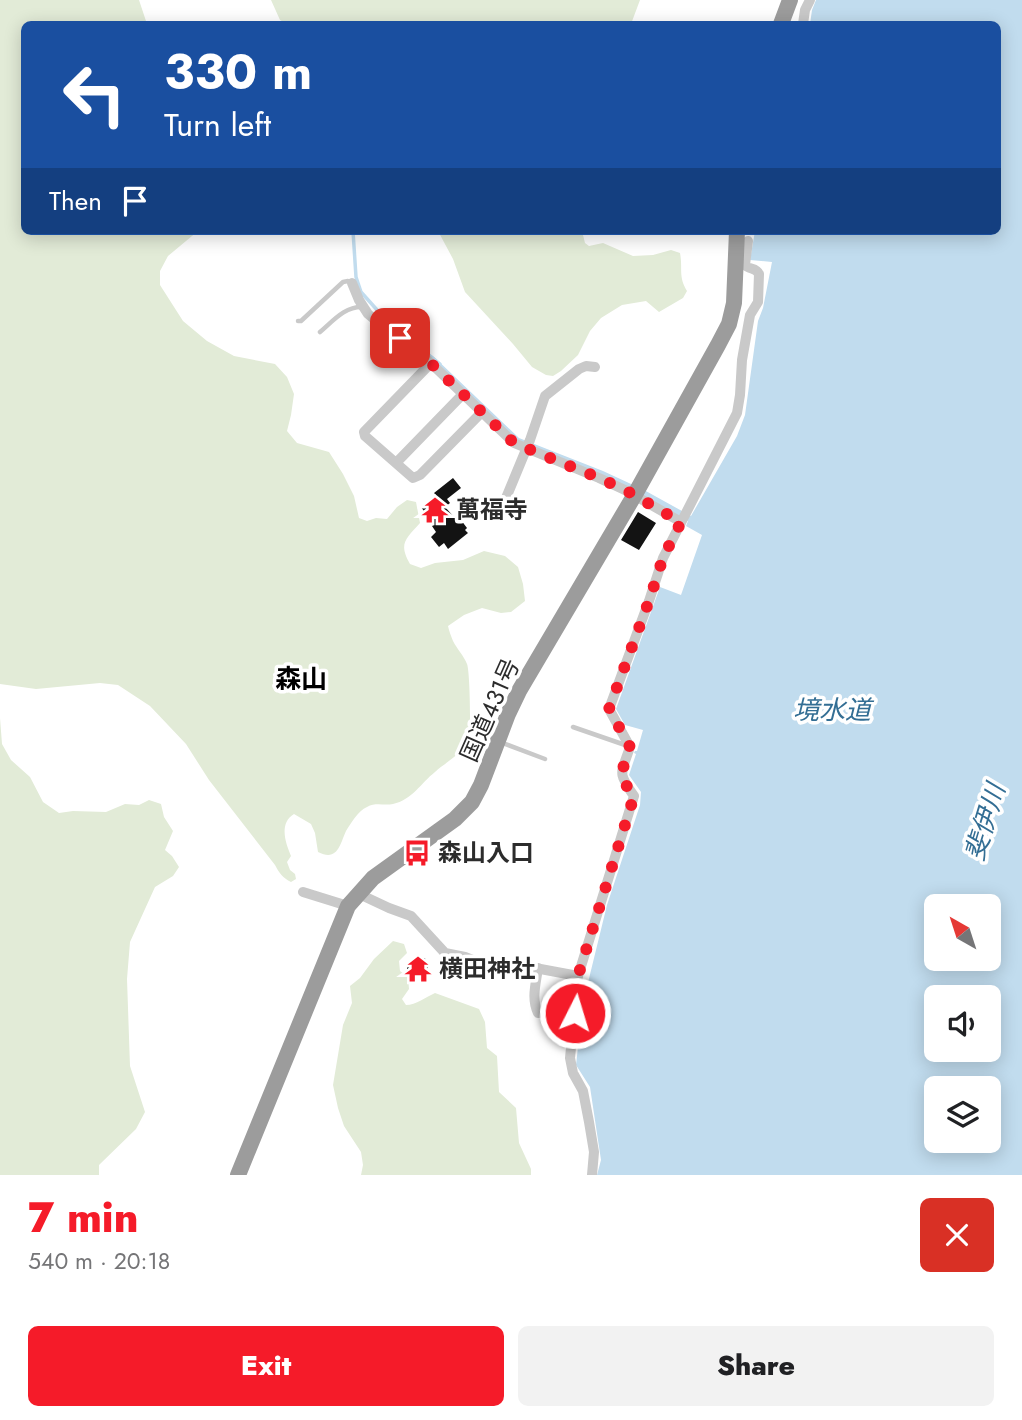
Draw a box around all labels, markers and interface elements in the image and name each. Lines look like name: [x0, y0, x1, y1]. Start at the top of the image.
text: 330 m: [164, 37, 312, 107]
icon: left: [49, 49, 140, 140]
text: Turn left: [164, 102, 271, 148]
text: Then: [49, 182, 102, 220]
icon: arrive: [116, 182, 154, 220]
pin: [370, 308, 430, 368]
icon: arrive: [381, 319, 419, 357]
place label: 萬福寺: [456, 492, 528, 527]
temple icon: 萬福寺: [420, 495, 450, 525]
street label: 国道431号: [451, 652, 528, 767]
district label: 森山: [275, 660, 327, 698]
water label: 境水道: [793, 691, 875, 729]
water label: 斐伊川: [955, 776, 1015, 865]
place label: 森山入口: [438, 835, 534, 870]
bus stop icon: 森山入口: [402, 838, 432, 868]
north arrow: [924, 894, 1001, 971]
map controls: [924, 894, 1001, 1153]
place label: 横田神社: [439, 951, 535, 986]
temple icon: 横田神社: [403, 954, 433, 984]
position arrow: [538, 976, 612, 1050]
button: sound: [924, 985, 1001, 1062]
button: layers: [924, 1076, 1001, 1153]
text: 7 min: [28, 1187, 138, 1248]
button: close: [920, 1198, 994, 1272]
text: 540 m · 20:18: [28, 1244, 170, 1278]
button: Exit: [28, 1326, 504, 1406]
button: Share: [518, 1326, 994, 1406]

